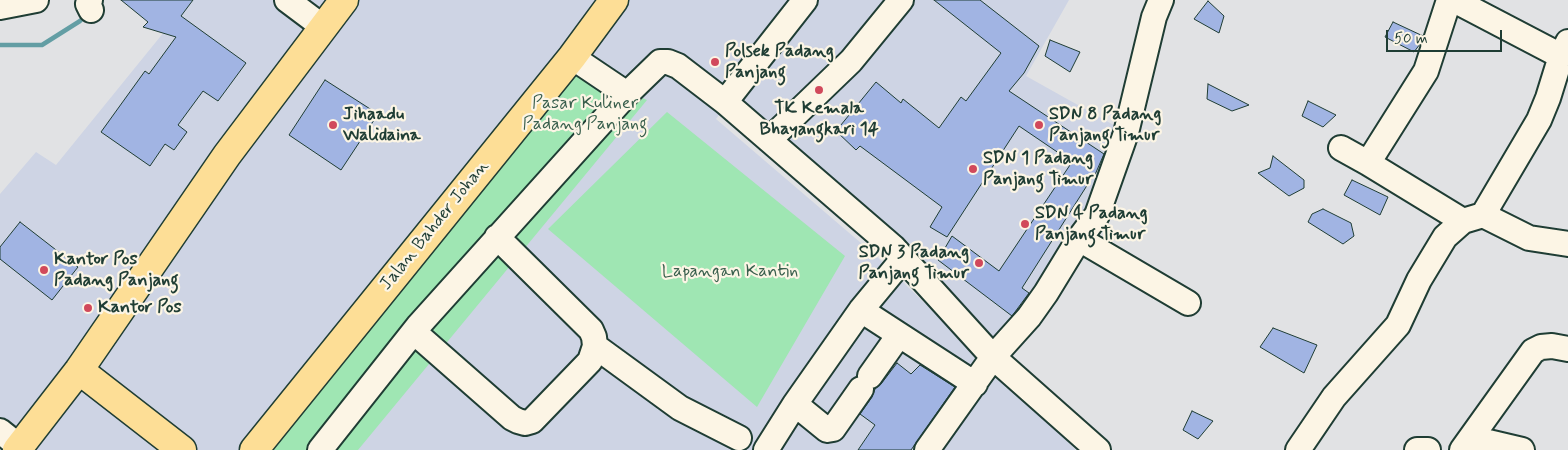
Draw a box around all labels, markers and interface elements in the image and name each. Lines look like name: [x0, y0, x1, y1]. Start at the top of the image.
scale bar: [1388, 20, 1504, 52]
text: 50 m: [1394, 29, 1428, 49]
place label: Polsek Padang Panjang: [725, 41, 834, 84]
marker: Polsek Padang Panjang: [709, 56, 721, 68]
marker: TK Kemala Bhayangkari 14: [813, 84, 825, 96]
park label: Pasar Kuliner Padang Panjang: [523, 93, 647, 136]
place label: TK Kemala Bhayangkari 14: [759, 98, 879, 140]
place label: Jihaadu Walidaina: [343, 104, 421, 146]
place label: SDN 8 Padang Panjang Timur: [1049, 104, 1161, 146]
marker: Jihaadu Walidaina: [327, 119, 339, 131]
marker: SDN 8 Padang Panjang Timur: [1033, 119, 1045, 131]
place label: SDN 1 Padang Panjang Timur: [983, 148, 1093, 190]
street label: Jalan Bahder Johan: [376, 157, 494, 295]
marker: SDN 1 Padang Panjang Timur: [967, 163, 979, 175]
place label: SDN 4 Padang Panjang Timur: [1035, 203, 1148, 245]
marker: SDN 4 Padang Panjang Timur: [1019, 218, 1031, 230]
place label: SDN 3 Padang Panjang Timur: [859, 242, 969, 284]
place label: Kantor Pos Padang Panjang: [54, 249, 179, 292]
marker: SDN 3 Padang Panjang Timur: [973, 257, 985, 269]
park label: Lapangan Kantin: [662, 261, 798, 283]
marker: Kantor Pos Padang Panjang: [38, 264, 50, 276]
place label: Kantor Pos: [98, 297, 182, 319]
marker: Kantor Pos: [82, 302, 94, 314]

